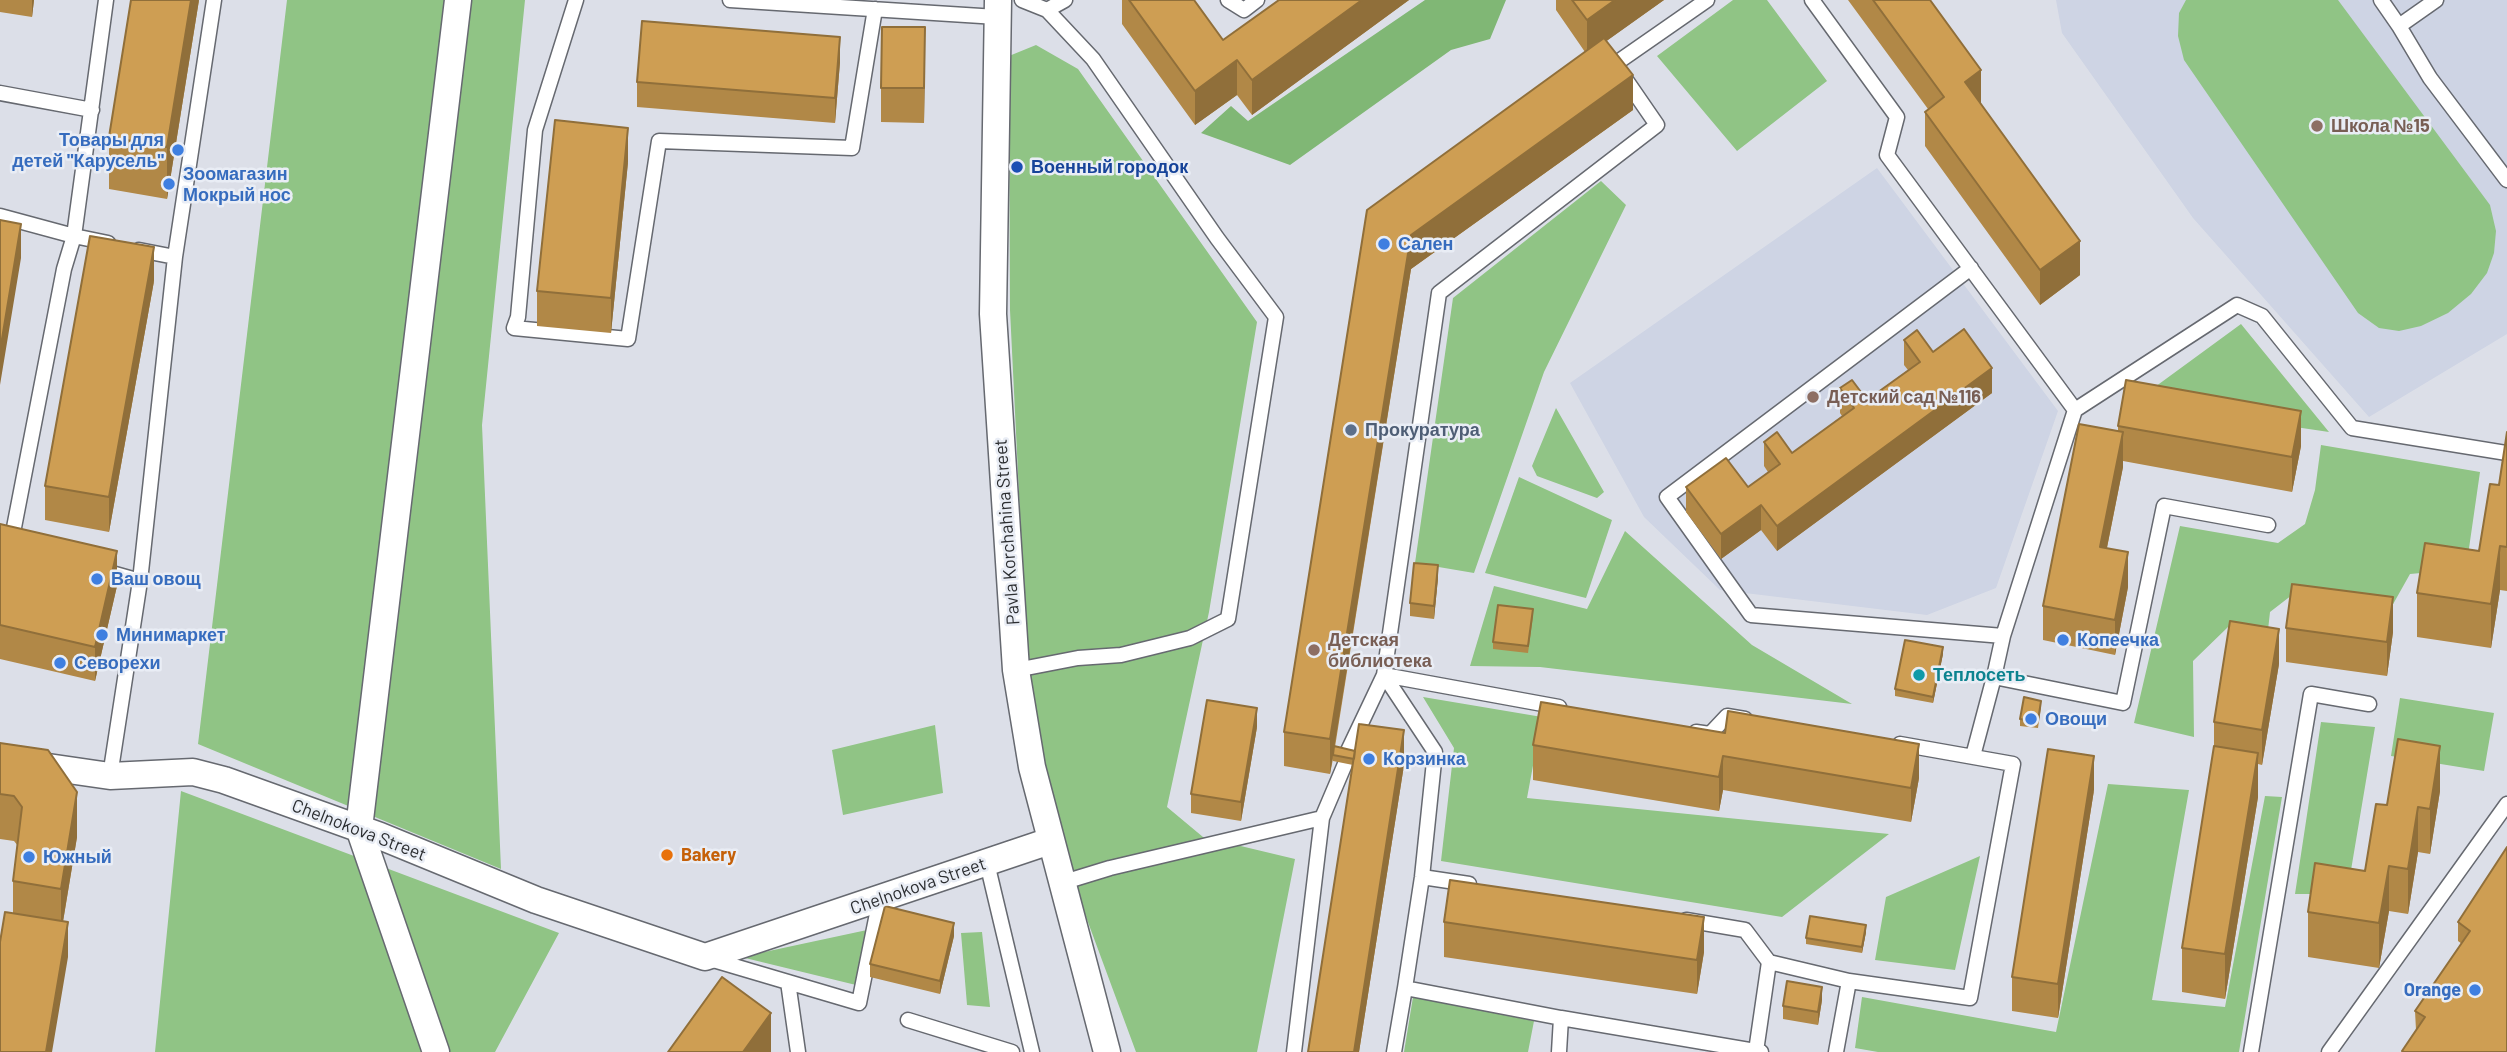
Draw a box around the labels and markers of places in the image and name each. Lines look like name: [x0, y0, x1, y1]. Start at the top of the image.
place label: Школа №15: [2331, 115, 2430, 137]
marker: Школа №15: [2309, 118, 2325, 134]
place label: Товары для детей "Карусель": [12, 129, 164, 172]
marker: Товары для детей "Карусель": [170, 142, 186, 158]
place label: Военный городок: [1031, 156, 1188, 178]
marker: Военный городок: [1009, 159, 1025, 175]
place label: Зоомагазин Мокрый нос: [183, 163, 291, 206]
marker: Зоомагазин Мокрый нос: [161, 176, 177, 192]
place label: Сален: [1398, 233, 1453, 255]
marker: Сален: [1376, 236, 1392, 252]
place label: Детский сад №116: [1827, 386, 1981, 408]
marker: Детский сад №116: [1805, 389, 1821, 405]
place label: Прокуратура: [1365, 419, 1480, 441]
marker: Прокуратура: [1343, 422, 1359, 438]
place label: Ваш овощ: [111, 568, 201, 590]
marker: Ваш овощ: [89, 571, 105, 587]
place label: Минимаркет: [116, 624, 226, 646]
marker: Минимаркет: [94, 627, 110, 643]
place label: Детская библиотека: [1328, 629, 1432, 672]
place label: Копеечка: [2077, 629, 2159, 651]
marker: Копеечка: [2055, 632, 2071, 648]
marker: Детская библиотека: [1306, 642, 1322, 658]
place label: Севорехи: [74, 652, 161, 674]
marker: Севорехи: [52, 655, 68, 671]
place label: Теплосеть: [1933, 664, 2026, 686]
marker: Теплосеть: [1911, 667, 1927, 683]
place label: Овощи: [2045, 708, 2107, 730]
marker: Овощи: [2023, 711, 2039, 727]
place label: Корзинка: [1383, 748, 1466, 770]
marker: Корзинка: [1361, 751, 1377, 767]
place label: Bakery: [681, 844, 736, 866]
place label: Южный: [43, 846, 112, 868]
marker: Bakery: [659, 847, 675, 863]
marker: Южный: [21, 849, 37, 865]
place label: Orange: [2404, 979, 2461, 1001]
marker: Orange: [2467, 982, 2483, 998]

